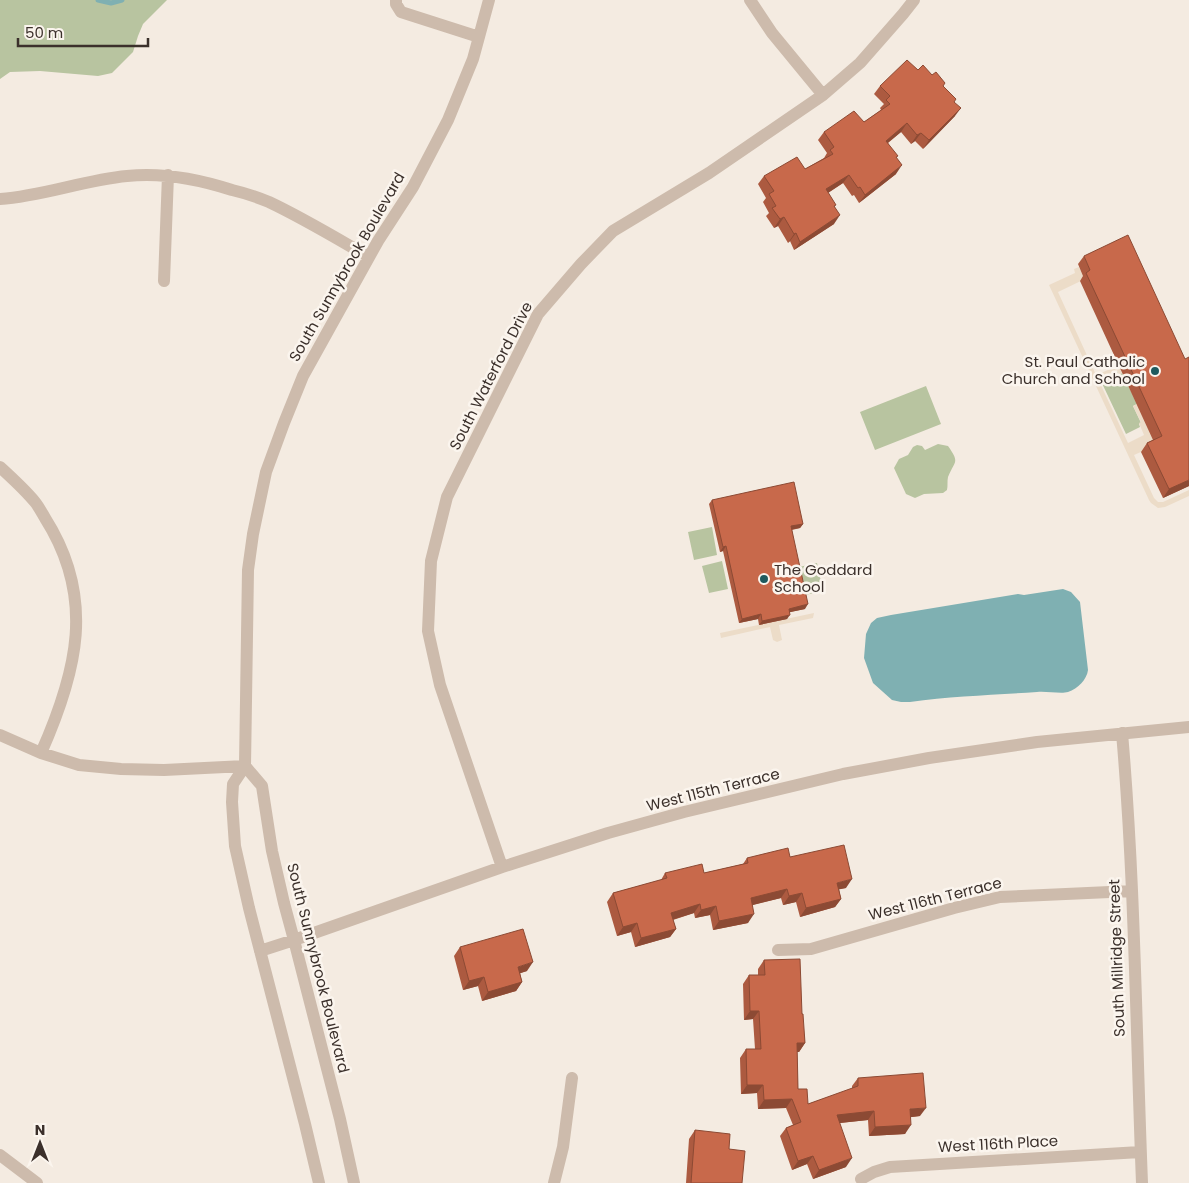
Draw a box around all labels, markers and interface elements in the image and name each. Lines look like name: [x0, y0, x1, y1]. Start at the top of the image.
scale bar: [18, 15, 148, 47]
text: 50 m: [25, 22, 63, 43]
street label: South Sunnybrook Boulevard: [284, 168, 410, 365]
street label: South Waterford Drive: [444, 298, 537, 454]
place label: St. Paul Catholic Church and School: [1002, 351, 1145, 389]
marker: St. Paul Catholic Church and School: [1149, 365, 1161, 377]
place label: The Goddard School: [774, 559, 872, 597]
marker: The Goddard School: [758, 573, 770, 585]
street label: West 115th Terrace: [644, 763, 782, 816]
street label: South Sunnybrook Boulevard: [282, 861, 355, 1075]
street label: West 116th Terrace: [866, 872, 1004, 925]
street label: South Millridge Street: [1103, 879, 1130, 1037]
north arrow: [15, 1118, 65, 1168]
text: N: [35, 1120, 45, 1140]
street label: West 116th Place: [937, 1130, 1059, 1157]

